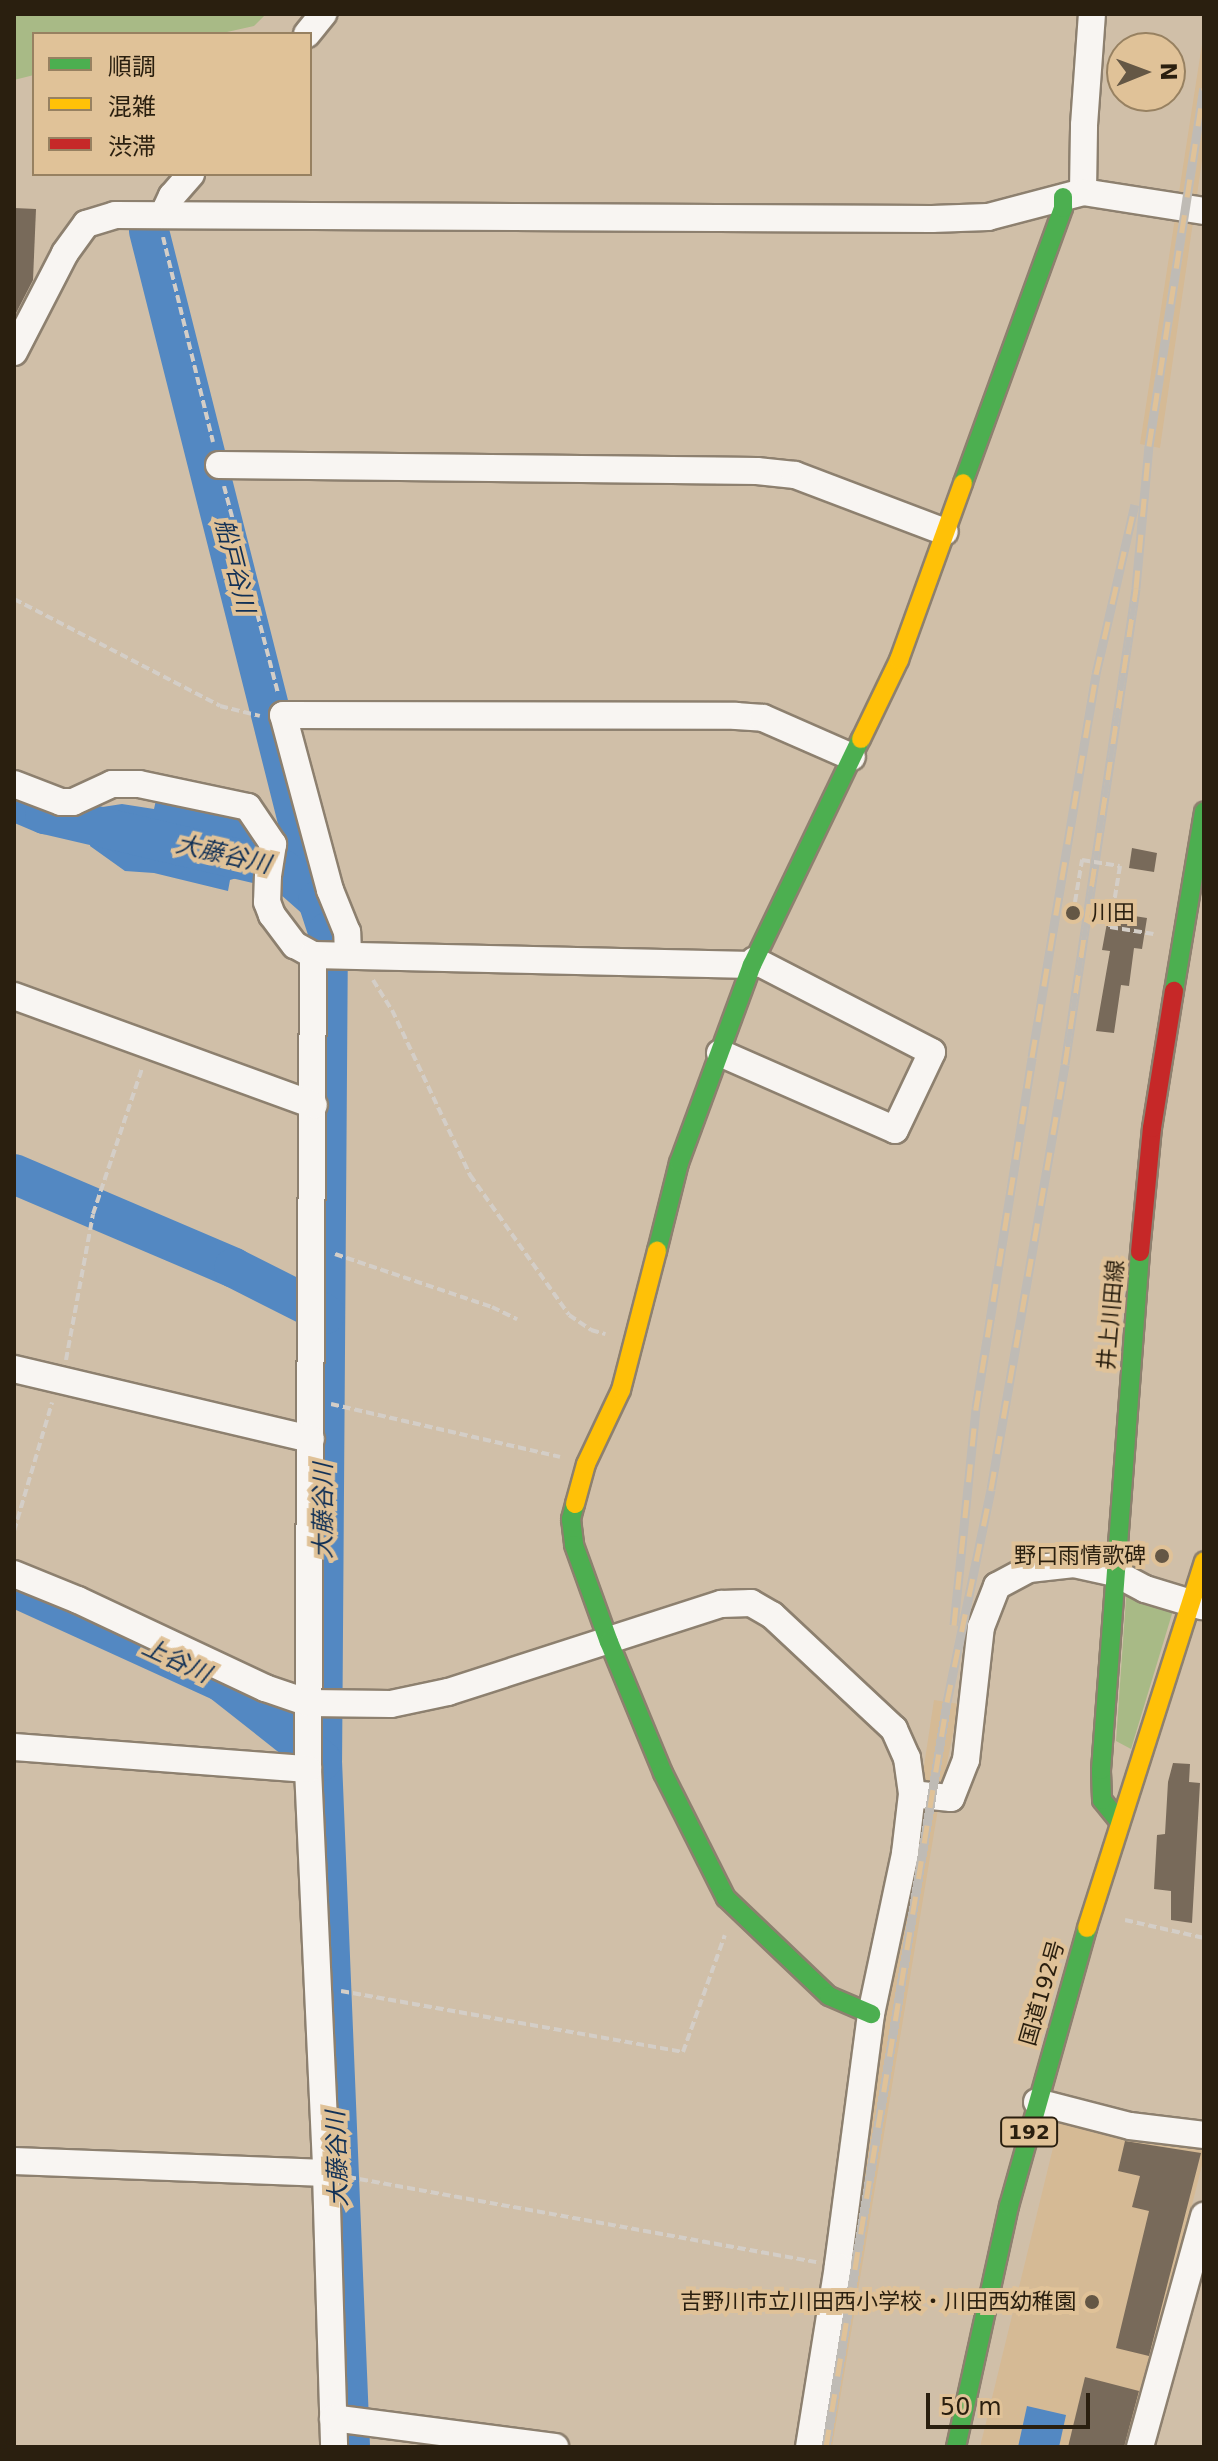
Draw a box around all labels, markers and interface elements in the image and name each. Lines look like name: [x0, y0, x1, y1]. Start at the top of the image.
legend: [32, 32, 312, 176]
north arrow: [1106, 32, 1186, 112]
text: 順調: [108, 53, 156, 81]
text: N: [1156, 62, 1181, 81]
text: 混雑: [108, 93, 156, 121]
text: 渋滞: [108, 133, 156, 161]
water label: 船戸谷川: [208, 516, 260, 616]
water label: 大藤谷川: [173, 830, 273, 880]
place label: 川田: [1091, 900, 1135, 926]
marker: 川田: [1062, 902, 1084, 924]
street label: 井上川田線: [1093, 1259, 1129, 1371]
water label: 大藤谷川: [310, 1463, 338, 1559]
place label: 野口雨情歌碑: [1014, 1543, 1146, 1569]
marker: 野口雨情歌碑: [1153, 1547, 1171, 1565]
water label: 上谷川: [137, 1633, 215, 1689]
street label: 国道192号: [1014, 1937, 1070, 2049]
water label: 大藤谷川: [322, 2111, 354, 2207]
road number: 192: [999, 2116, 1059, 2148]
place label: 吉野川市立川田西小学校・川田西幼稚園: [680, 2289, 1076, 2315]
marker: 吉野川市立川田西小学校・川田西幼稚園: [1083, 2293, 1101, 2311]
scale bar: [930, 2377, 1094, 2427]
text: 50 m: [940, 2393, 1002, 2421]

